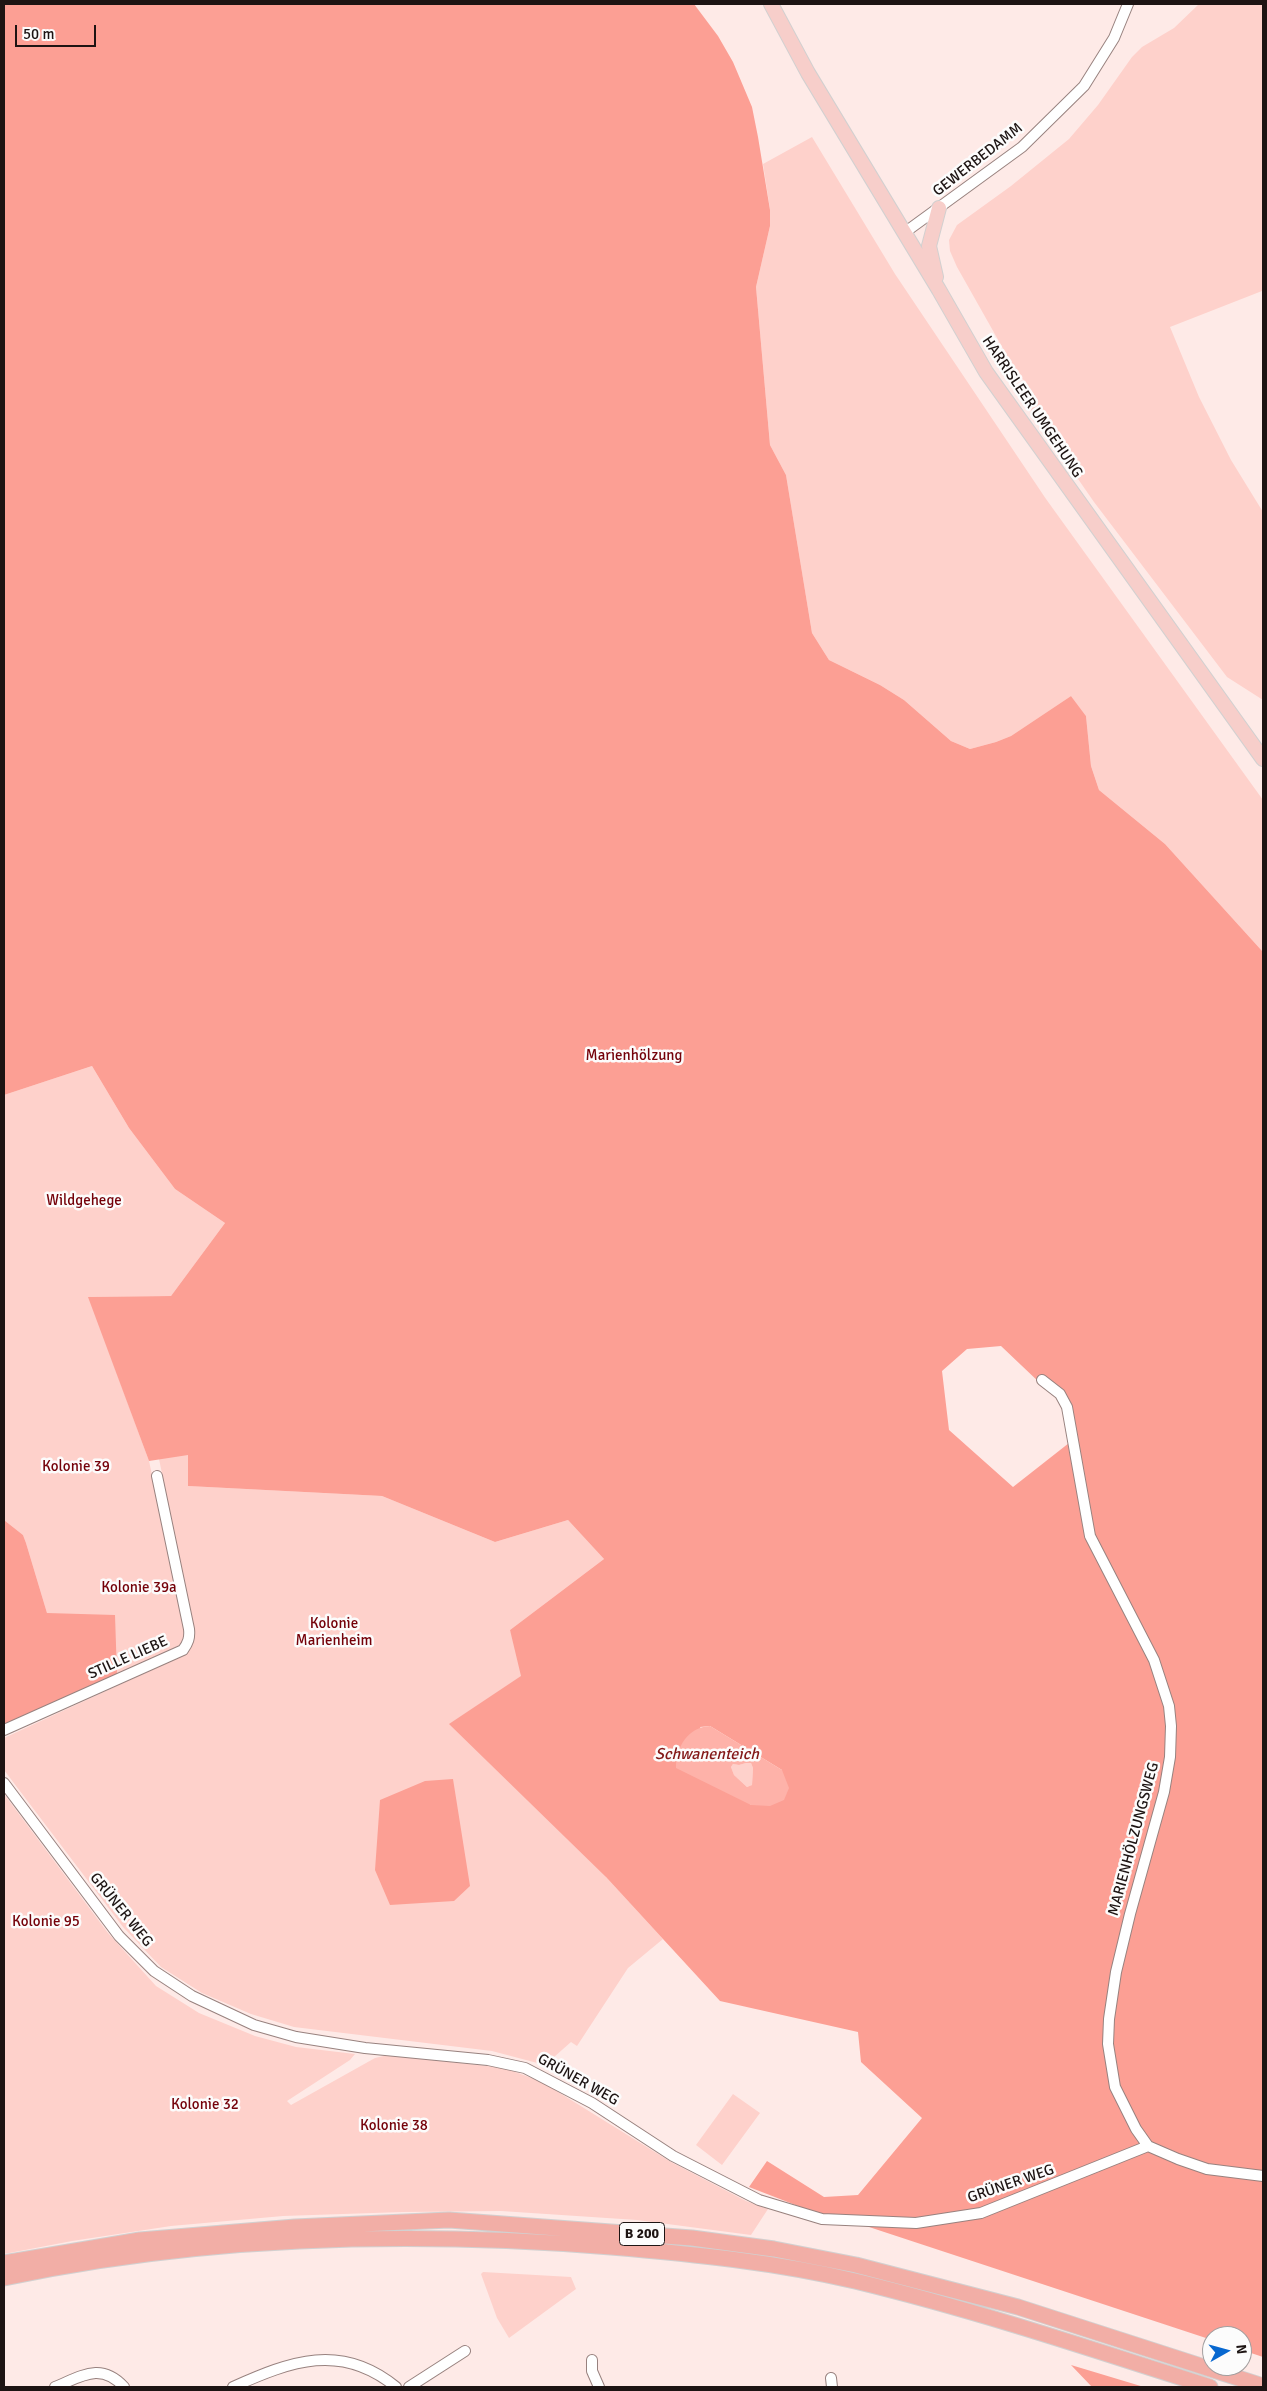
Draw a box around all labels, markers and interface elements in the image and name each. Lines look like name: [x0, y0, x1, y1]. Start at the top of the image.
scale bar: [18, 15, 99, 47]
text: 50 m: [23, 25, 54, 43]
street label: GEWERBEDAMM: [930, 119, 1026, 201]
street label: HARRISLEER UMGEHUNG: [978, 333, 1086, 481]
park label: Marienhölzung: [586, 1047, 682, 1065]
park label: Wildgehege: [46, 1192, 122, 1210]
park label: Kolonie 39: [42, 1458, 110, 1476]
park label: Kolonie 39a: [101, 1579, 177, 1597]
park label: Kolonie Marienheim: [296, 1615, 372, 1650]
street label: STILLE LIEBE: [86, 1632, 170, 1684]
water label: Schwanenteich: [655, 1745, 759, 1765]
street label: MARIENHÖLZUNGSWEG: [1105, 1760, 1163, 1918]
street label: GRÜNER WEG: [86, 1869, 156, 1951]
park label: Kolonie 95: [12, 1913, 80, 1931]
street label: GRÜNER WEG: [534, 2050, 622, 2110]
park label: Kolonie 32: [171, 2096, 239, 2114]
park label: Kolonie 38: [360, 2117, 428, 2135]
street label: GRÜNER WEG: [965, 2161, 1057, 2207]
road number: B 200: [620, 2222, 664, 2246]
north arrow: [1202, 2326, 1252, 2376]
text: N: [1232, 2343, 1250, 2355]

